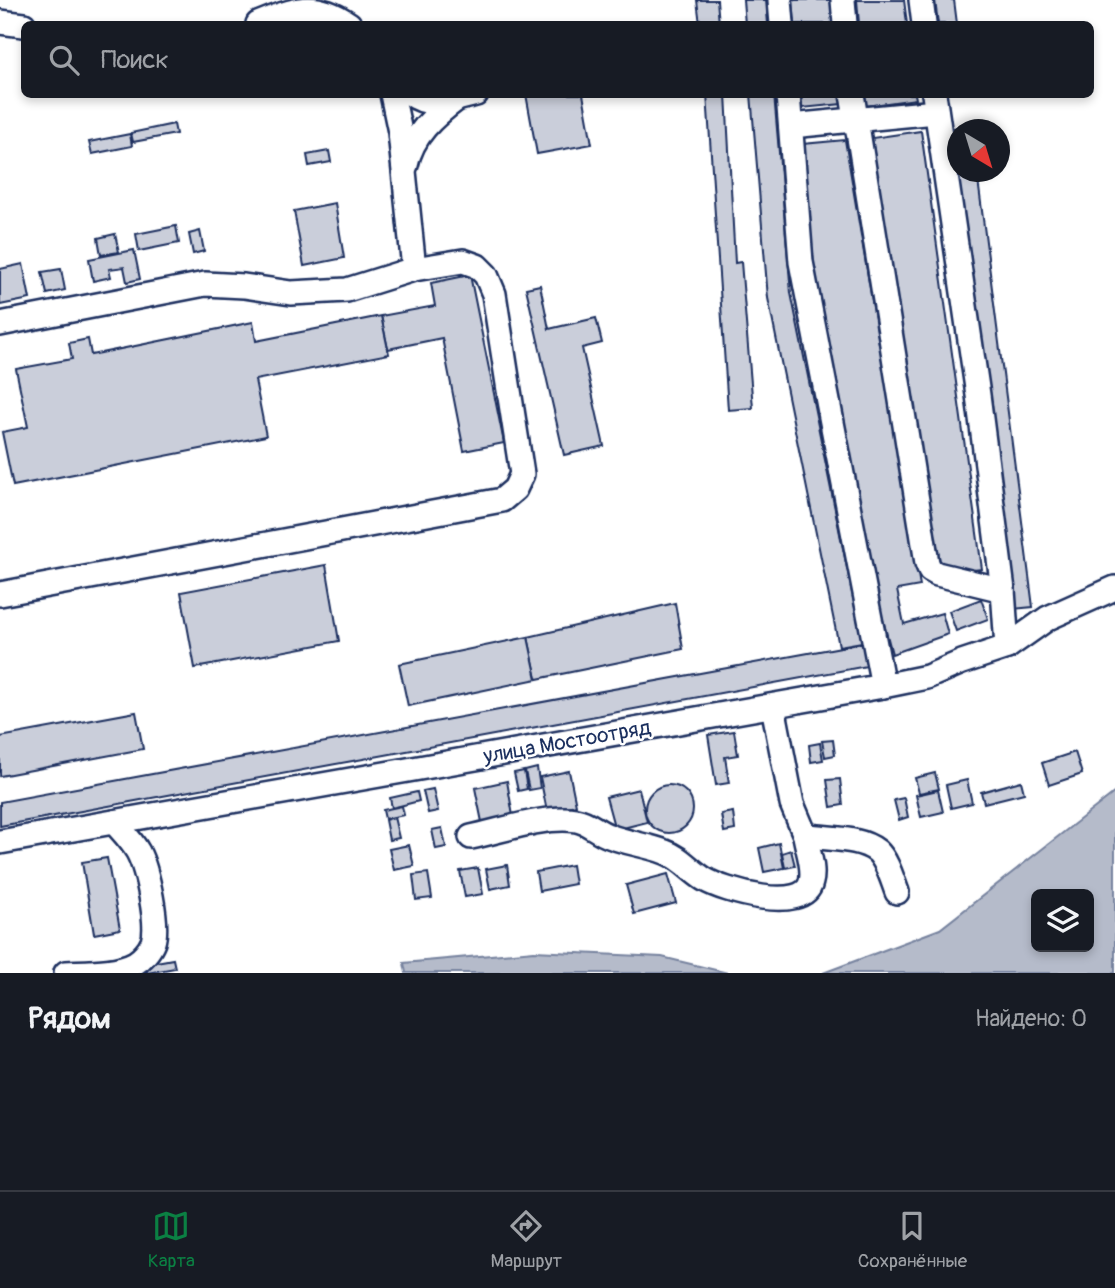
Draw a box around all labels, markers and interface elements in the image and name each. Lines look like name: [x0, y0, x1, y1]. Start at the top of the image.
search box: [21, 21, 1094, 98]
icon: search: [45, 41, 83, 79]
text: Поиск: [101, 44, 169, 76]
north arrow: [947, 119, 1010, 182]
street label: улица Мостоотряд: [480, 714, 653, 770]
map controls: [1031, 889, 1094, 952]
button: layers: [1031, 889, 1094, 952]
text: Рядом: [28, 1000, 111, 1037]
text: Найдено: 0: [975, 1004, 1087, 1033]
tab: Карта: [148, 1207, 195, 1273]
tab: Маршрут: [491, 1207, 562, 1273]
tab: Сохранённые: [858, 1207, 967, 1273]

